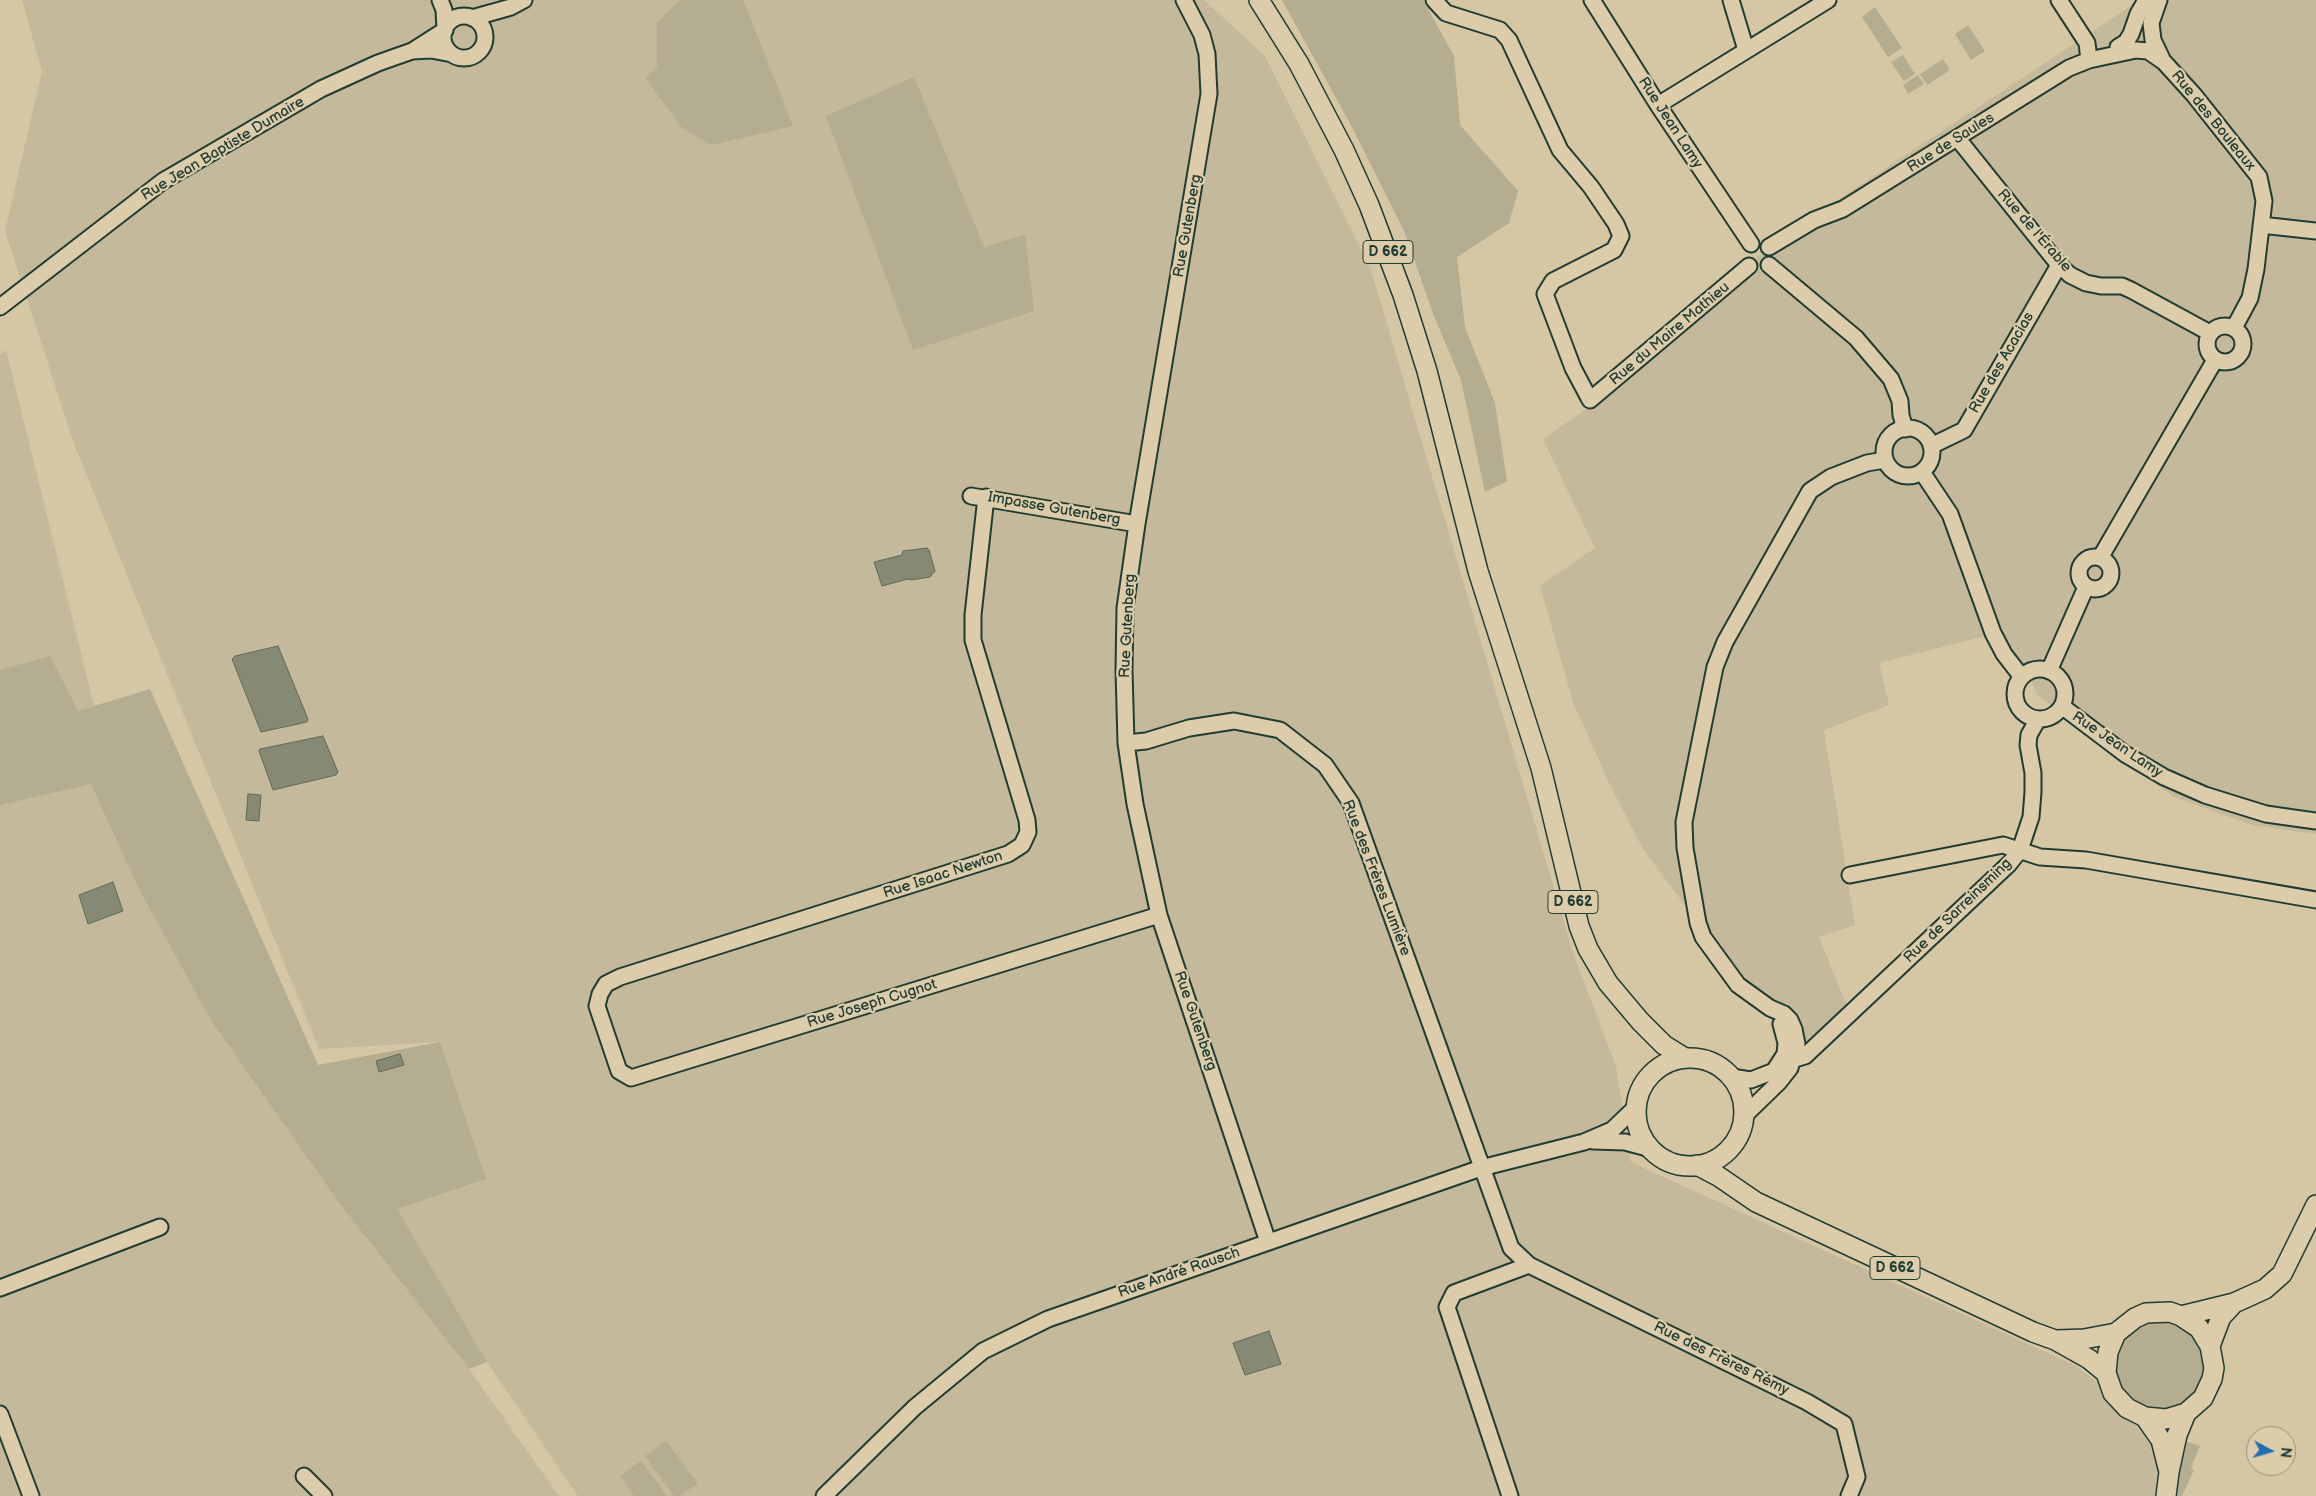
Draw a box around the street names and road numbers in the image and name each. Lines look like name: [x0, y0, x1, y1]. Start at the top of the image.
street label: Rue des Bouleaux: [2167, 67, 2259, 175]
street label: Rue Jean Lamy: [1634, 74, 1706, 172]
street label: Rue Jean Baptiste Dumaire: [138, 93, 308, 205]
street label: Rue de Saules: [1904, 109, 1998, 177]
street label: Rue Gutenberg: [1170, 173, 1206, 279]
street label: Rue de l'Érable: [1993, 186, 2075, 276]
road number: D 662: [1363, 240, 1413, 264]
street label: Rue du Maire Mathieu: [1606, 279, 1734, 389]
street label: Rue des Acacias: [1966, 309, 2038, 417]
street label: Impasse Gutenberg: [986, 488, 1122, 530]
street label: Rue Gutenberg: [1116, 573, 1140, 679]
street label: Rue Jean Lamy: [2068, 708, 2166, 782]
street label: Rue des Frères Lumière: [1338, 798, 1414, 958]
street label: Rue Isaac Newton: [881, 847, 1005, 903]
street label: Rue de Sarreinsming: [1900, 855, 2016, 967]
road number: D 662: [1548, 890, 1598, 914]
street label: Rue Gutenberg: [1170, 969, 1220, 1073]
street label: Rue Joseph Cugnot: [805, 976, 939, 1032]
street label: Rue André Rausch: [1116, 1244, 1242, 1302]
road number: D 662: [1870, 1256, 1920, 1280]
street label: Rue des Frères Rémy: [1650, 1318, 1792, 1400]

